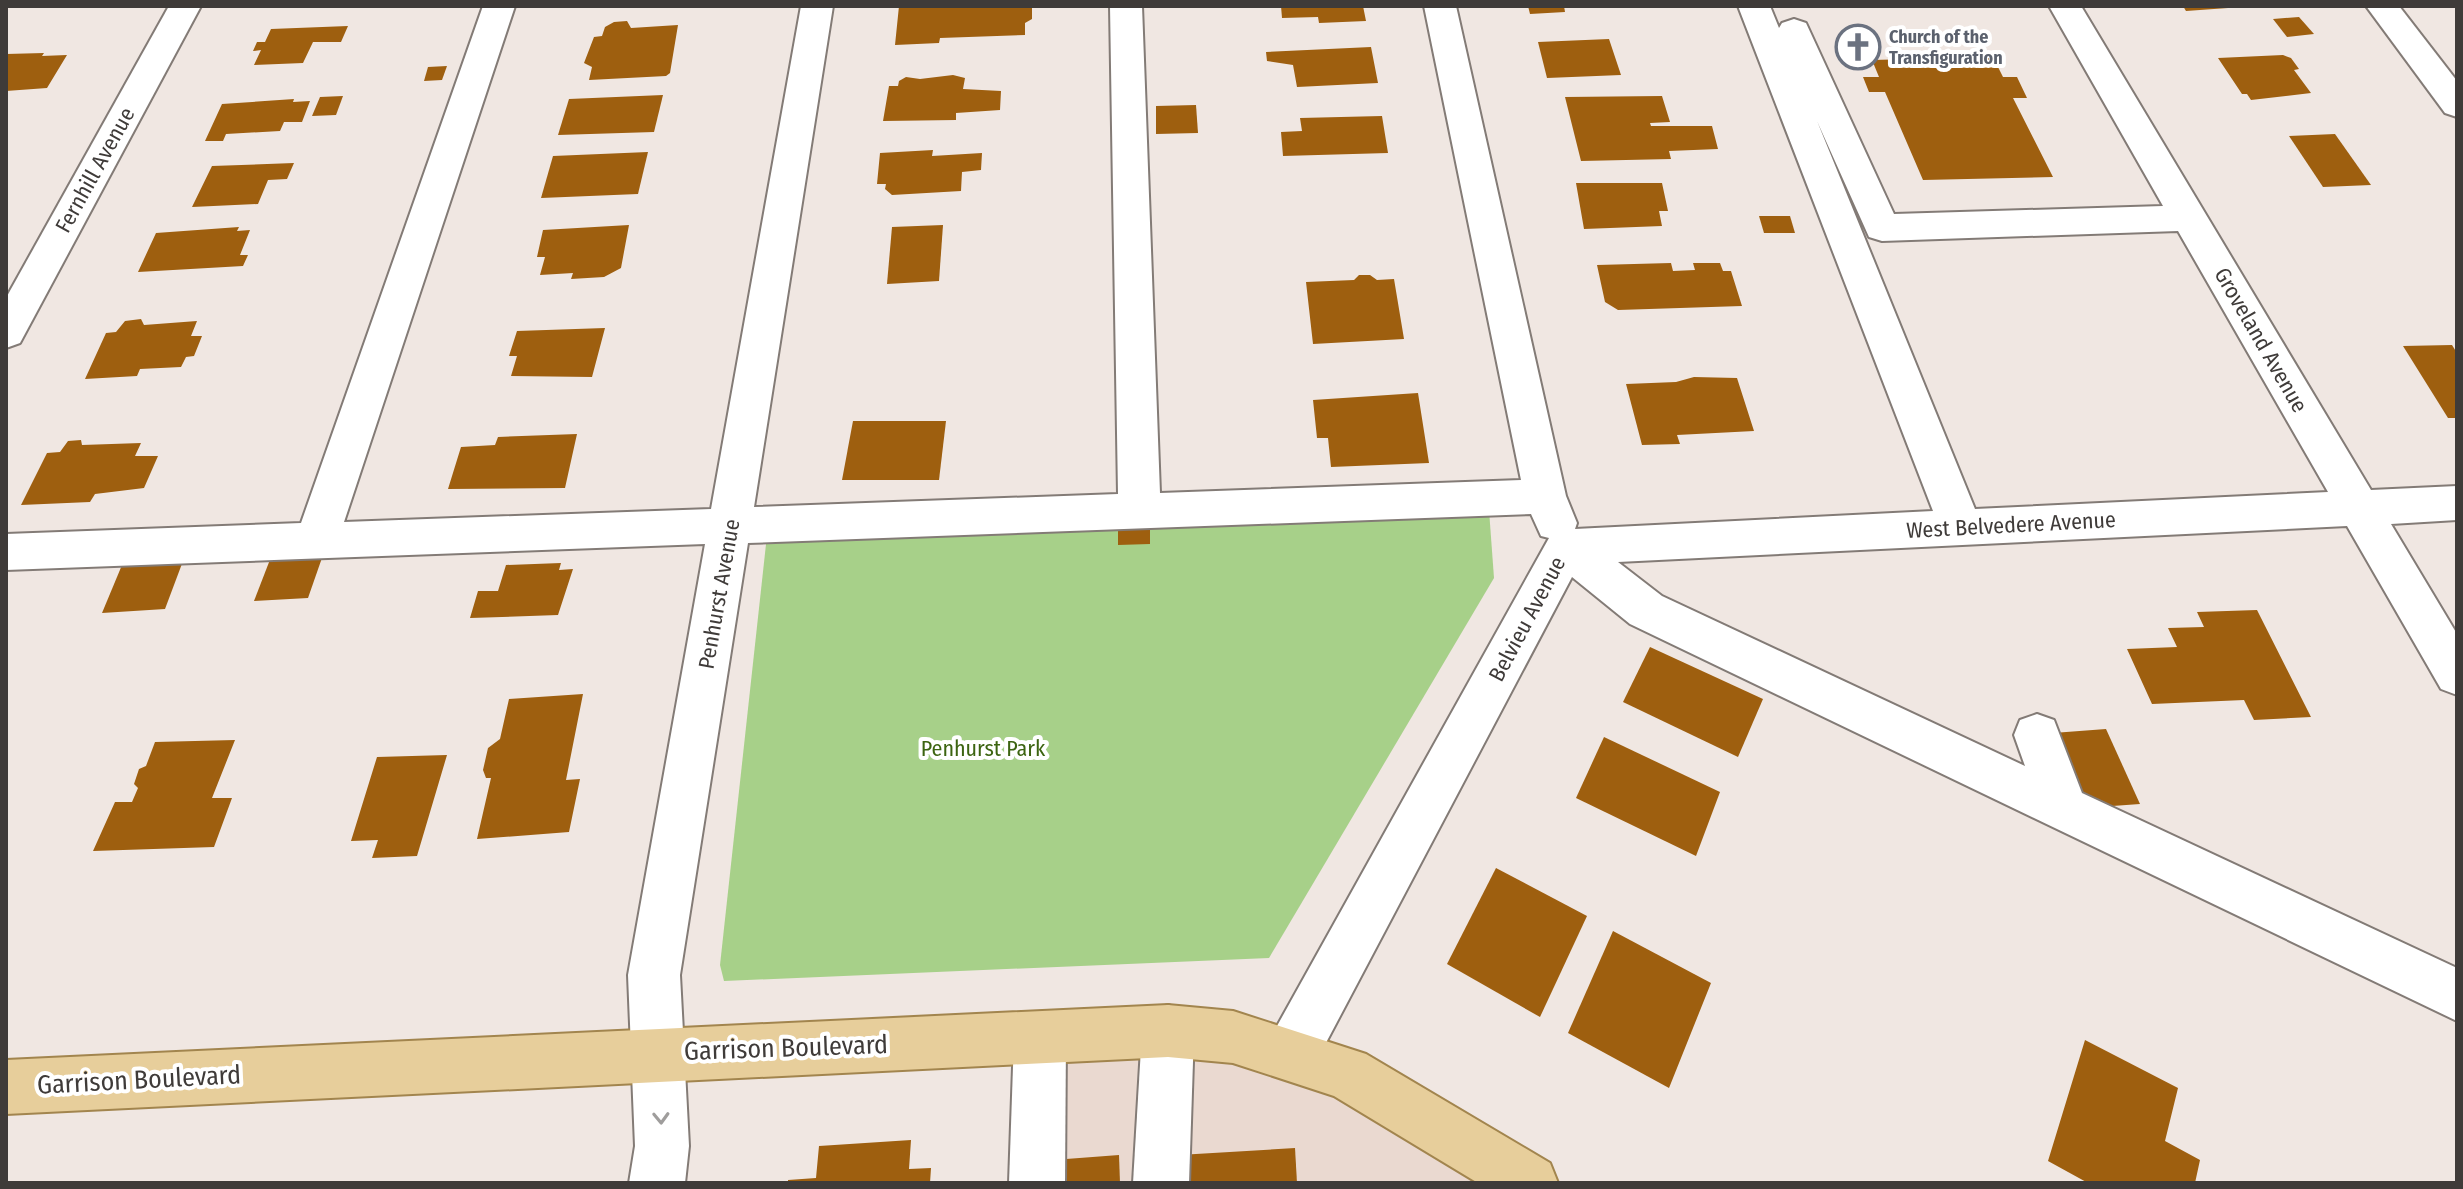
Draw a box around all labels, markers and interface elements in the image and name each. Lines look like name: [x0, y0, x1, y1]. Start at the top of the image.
church icon: Church of the Transfiguration: [1834, 23, 1882, 71]
place label: Church of the Transfiguration: [1889, 26, 2003, 69]
street label: Fernhill Avenue: [49, 103, 141, 237]
street label: Groveland Avenue: [2209, 263, 2313, 417]
street label: West Belvedere Avenue: [1906, 506, 2116, 544]
street label: Penhurst Avenue: [693, 517, 745, 671]
street label: Belvieu Avenue: [1483, 552, 1571, 686]
park label: Penhurst Park: [921, 735, 1046, 762]
street label: Garrison Boulevard: [683, 1029, 889, 1067]
street label: Garrison Boulevard: [36, 1059, 242, 1101]
one-way arrow: [653, 1112, 670, 1125]

